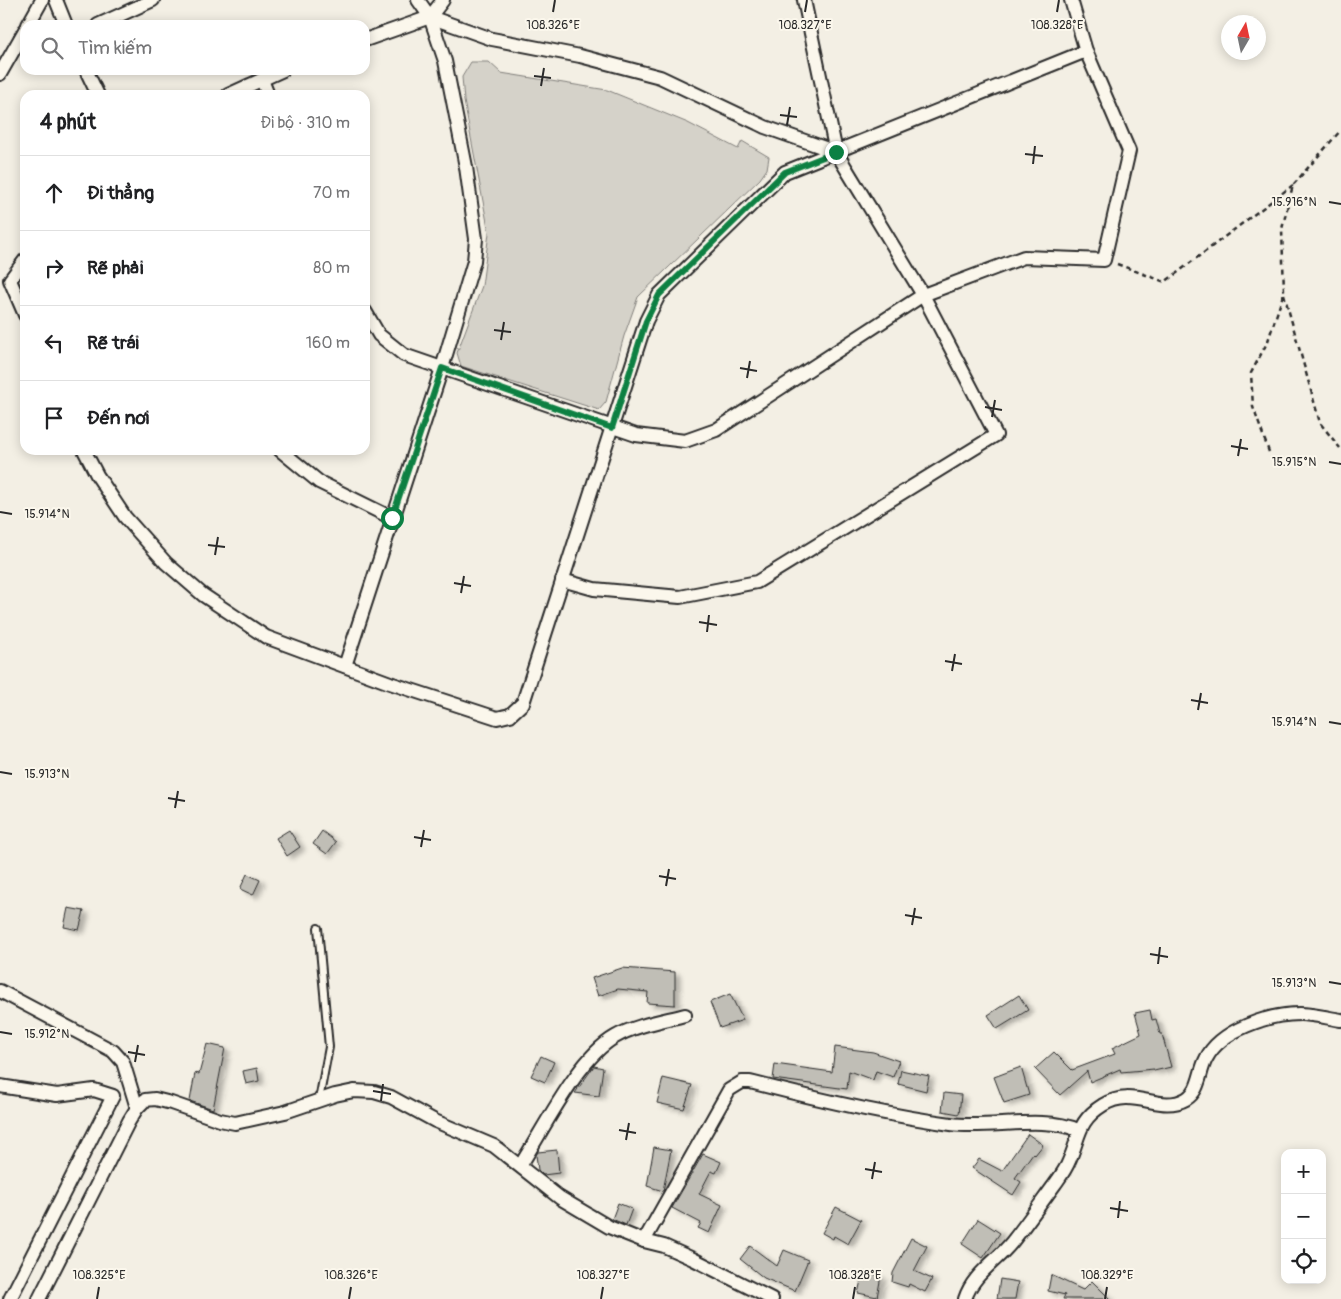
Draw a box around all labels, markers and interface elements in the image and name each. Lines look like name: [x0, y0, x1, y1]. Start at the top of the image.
north arrow: [1221, 15, 1266, 60]
text: 108.326°E: [526, 18, 580, 33]
text: 108.327°E: [779, 18, 831, 33]
text: 108.328°E: [1031, 18, 1083, 33]
search box: [20, 20, 370, 75]
icon: search: [38, 34, 66, 62]
text: Tìm kiếm: [78, 36, 152, 60]
text: 4 phút: [40, 109, 96, 136]
text: Đi bộ · 310 m: [260, 113, 350, 133]
route end: [825, 141, 848, 164]
icon: ahead: [40, 179, 68, 207]
text: Đi thẳng: [87, 181, 154, 205]
text: 70 m: [313, 183, 350, 203]
text: 15.916°N: [1271, 195, 1317, 210]
icon: right: [40, 254, 68, 282]
text: Rẽ phải: [87, 256, 143, 280]
text: 80 m: [313, 258, 350, 278]
icon: left: [40, 329, 68, 357]
text: Rẽ trái: [87, 331, 139, 355]
text: 160 m: [306, 333, 350, 353]
icon: arrive: [40, 404, 68, 432]
text: Đến nơi: [87, 406, 149, 430]
text: 15.915°N: [1272, 455, 1316, 470]
text: 15.914°N: [24, 507, 70, 522]
route start: [381, 507, 404, 530]
text: 15.914°N: [1271, 715, 1317, 730]
text: 15.913°N: [25, 767, 69, 782]
text: 15.913°N: [1272, 976, 1316, 991]
text: 15.912°N: [25, 1027, 69, 1042]
map controls: [1281, 1149, 1326, 1284]
button: +: [1281, 1149, 1326, 1194]
button: −: [1281, 1194, 1326, 1239]
button: locate: [1281, 1239, 1326, 1284]
text: 108.325°E: [73, 1268, 125, 1283]
text: 108.326°E: [324, 1268, 378, 1283]
text: 108.327°E: [577, 1268, 629, 1283]
text: 108.328°E: [829, 1268, 881, 1283]
text: 108.329°E: [1081, 1268, 1133, 1283]

